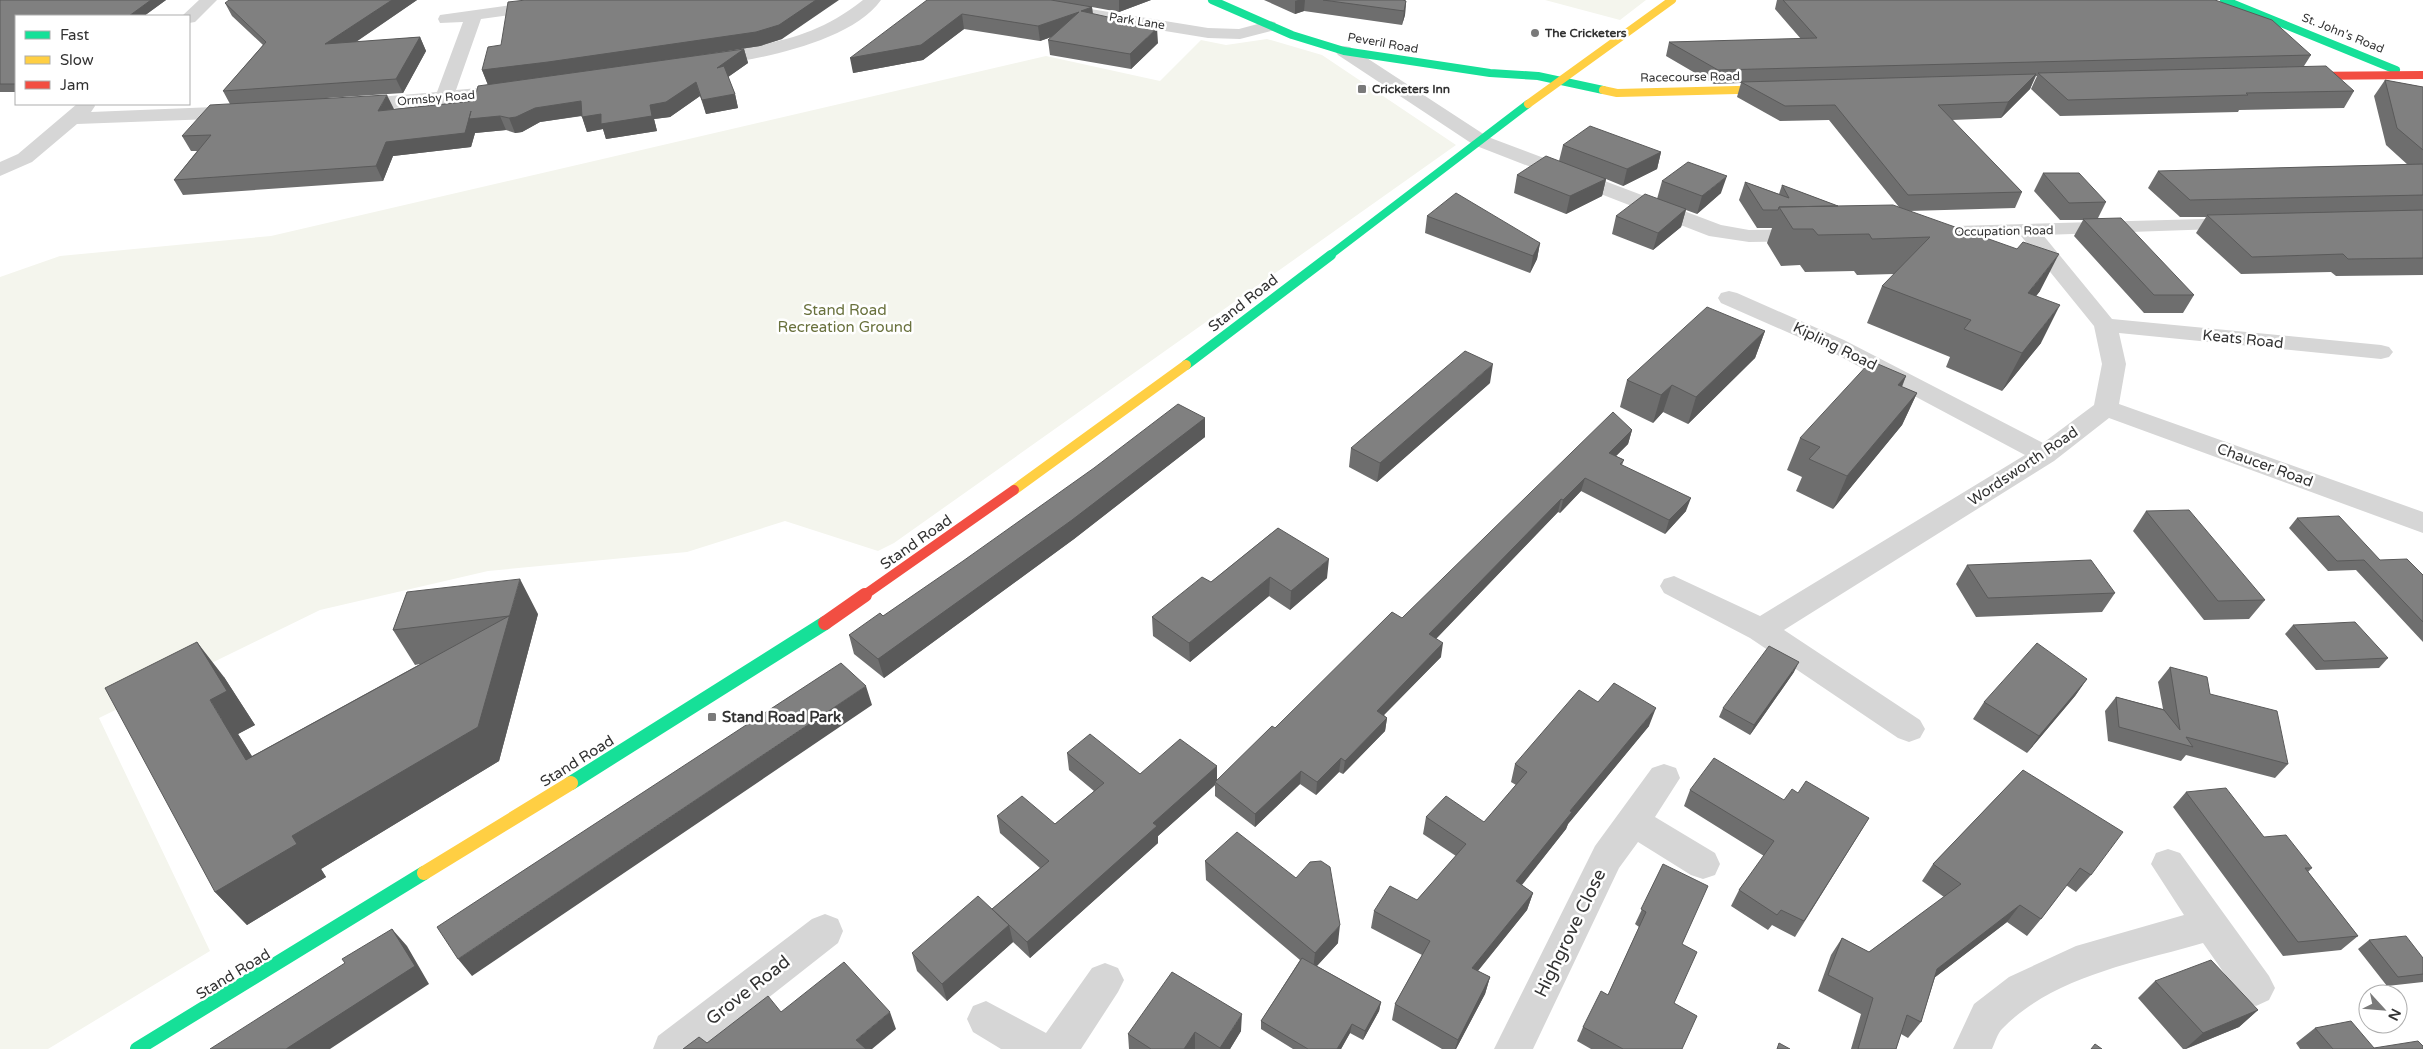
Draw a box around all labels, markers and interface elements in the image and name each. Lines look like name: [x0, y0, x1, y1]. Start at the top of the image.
street label: Park Lane: [1108, 10, 1166, 32]
street label: St. John's Road: [2300, 10, 2386, 56]
legend: [15, 15, 190, 105]
text: Fast: [60, 26, 90, 44]
place label: The Cricketers: [1544, 26, 1627, 40]
marker: The Cricketers: [1529, 27, 1541, 39]
street label: Peveril Road: [1347, 30, 1419, 56]
text: Slow: [60, 51, 94, 69]
street label: Racecourse Road: [1640, 69, 1740, 85]
text: Jam: [60, 76, 89, 94]
place label: Cricketers Inn: [1372, 82, 1450, 96]
marker: Cricketers Inn: [1356, 83, 1368, 95]
street label: Ormsby Road: [396, 88, 476, 108]
street label: Occupation Road: [1954, 223, 2054, 239]
street label: Stand Road: [1205, 270, 1281, 336]
park label: Stand Road Recreation Ground: [778, 301, 912, 336]
street label: Kipling Road: [1790, 318, 1880, 374]
street label: Keats Road: [2202, 326, 2284, 352]
street label: Wordsworth Road: [1965, 423, 2081, 509]
street label: Chaucer Road: [2215, 439, 2315, 491]
street label: Stand Road: [877, 511, 955, 573]
place label: Stand Road Park: [722, 708, 841, 726]
marker: Stand Road Park: [706, 711, 718, 723]
street label: Stand Road: [537, 731, 617, 791]
street label: Highgrove Close: [1529, 865, 1611, 1001]
street label: Stand Road: [193, 945, 273, 1003]
street label: Grove Road: [702, 950, 794, 1030]
north arrow: [2358, 984, 2408, 1034]
text: N: [2384, 1006, 2404, 1023]

